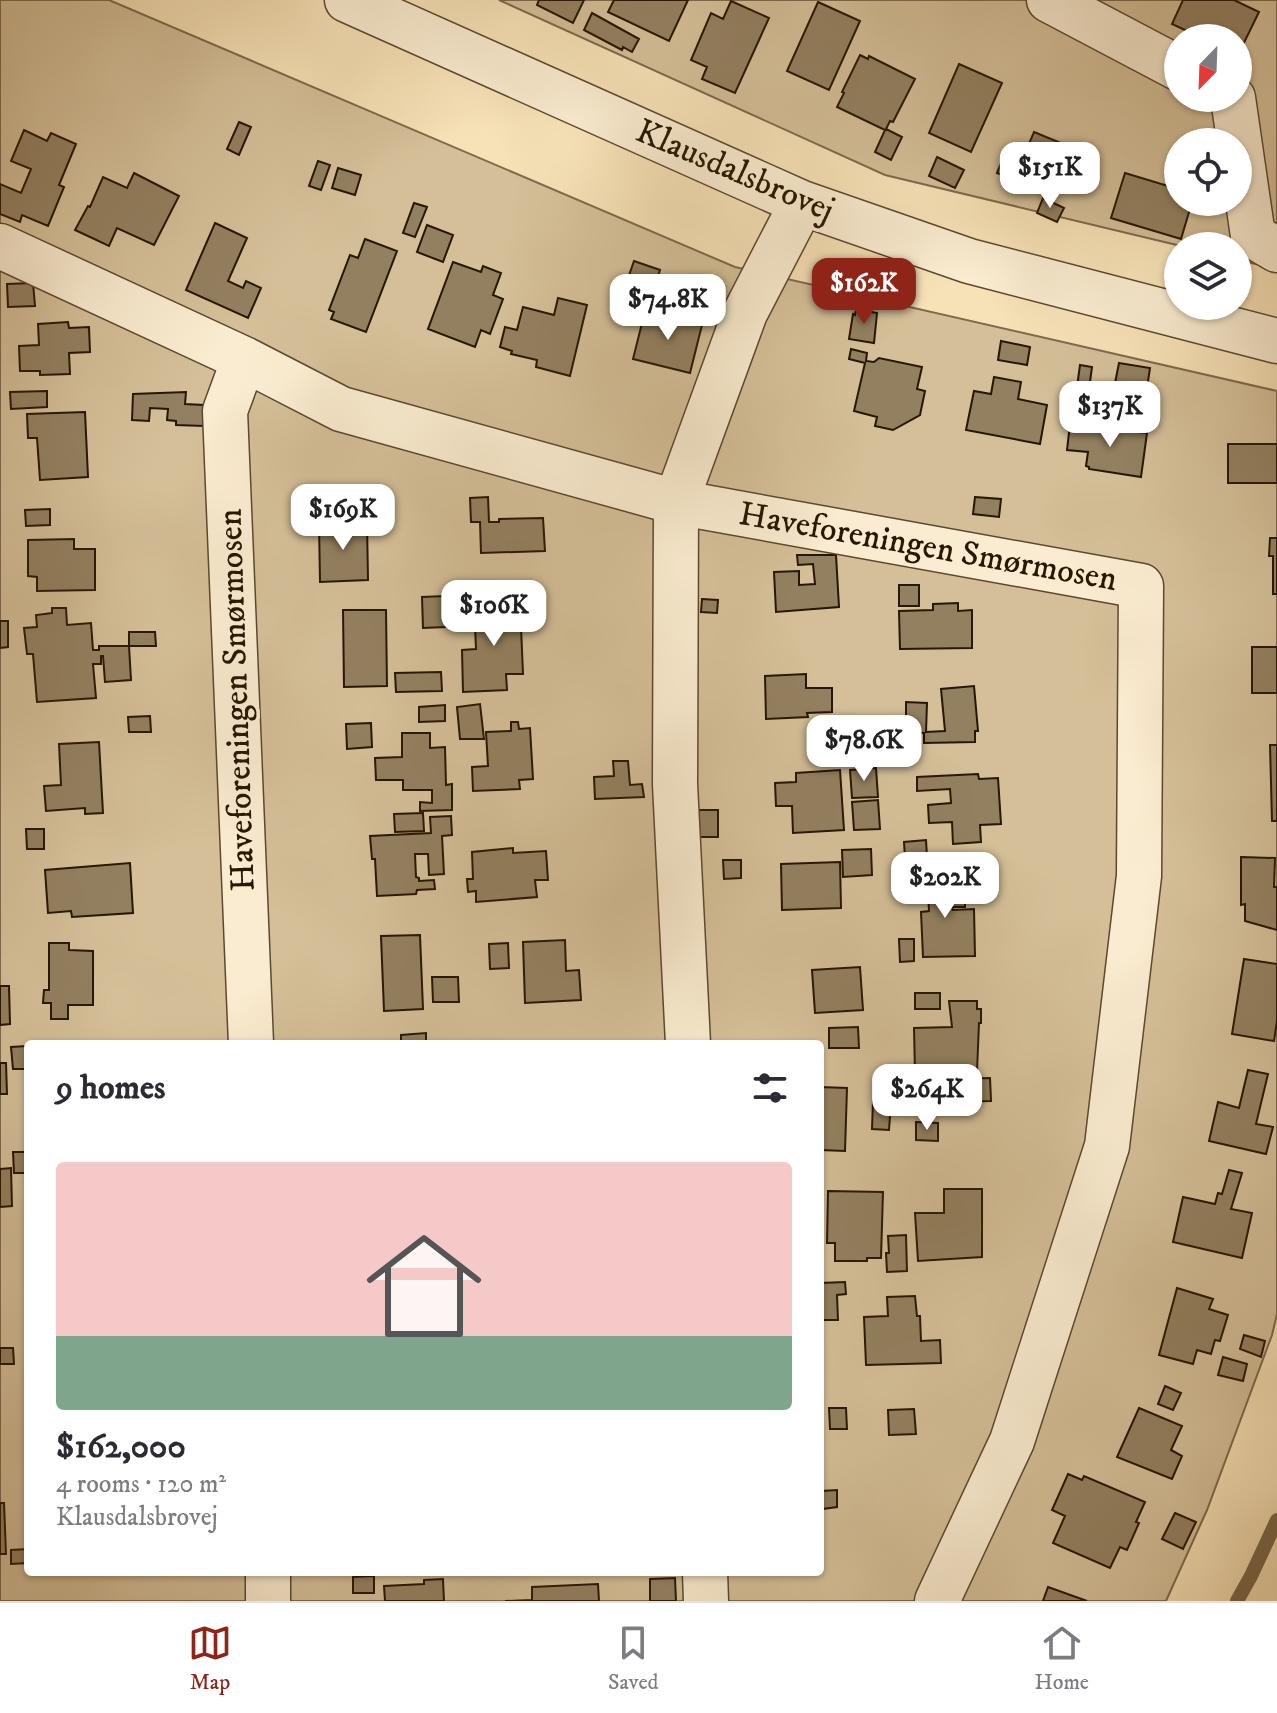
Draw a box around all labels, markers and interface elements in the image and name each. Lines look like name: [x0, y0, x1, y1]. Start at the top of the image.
north arrow: [1164, 24, 1252, 112]
map controls: [1164, 24, 1252, 320]
street label: Klausdalsbrovej: [629, 110, 841, 232]
button: locate: [1164, 128, 1252, 216]
pin: $151K: [994, 142, 1106, 210]
text: $151K: [1018, 151, 1082, 184]
button: layers: [1164, 232, 1252, 320]
pin: $162K: [808, 258, 920, 326]
text: $162K: [830, 267, 898, 300]
pin: $74.8K: [603, 274, 733, 342]
text: $74.8K: [628, 283, 708, 316]
pin: $137K: [1054, 381, 1166, 449]
text: $137K: [1077, 390, 1143, 423]
pin: $169K: [287, 484, 399, 552]
text: $169K: [309, 493, 377, 526]
street label: Haveforeningen Smørmosen: [736, 493, 1121, 601]
street label: Haveforeningen Smørmosen: [209, 508, 265, 892]
pin: $106K: [438, 580, 550, 648]
text: $106K: [459, 589, 529, 622]
pin: $78.6K: [799, 715, 929, 783]
text: $78.6K: [825, 724, 903, 757]
pin: $202K: [889, 852, 1001, 920]
text: $202K: [909, 861, 981, 894]
pin: $264K: [871, 1064, 983, 1132]
icon: filters: [748, 1066, 792, 1110]
text: 9 homes: [56, 1067, 165, 1109]
text: $264K: [890, 1073, 964, 1106]
icon: home: [352, 1214, 496, 1358]
text: $162,000: [56, 1426, 186, 1468]
text: 4 rooms · 120 m²: [56, 1468, 226, 1501]
text: Klausdalsbrovej: [56, 1501, 218, 1534]
tab: Map: [188, 1621, 232, 1696]
tab: Saved: [608, 1621, 659, 1696]
tab: Home: [1035, 1621, 1089, 1696]

